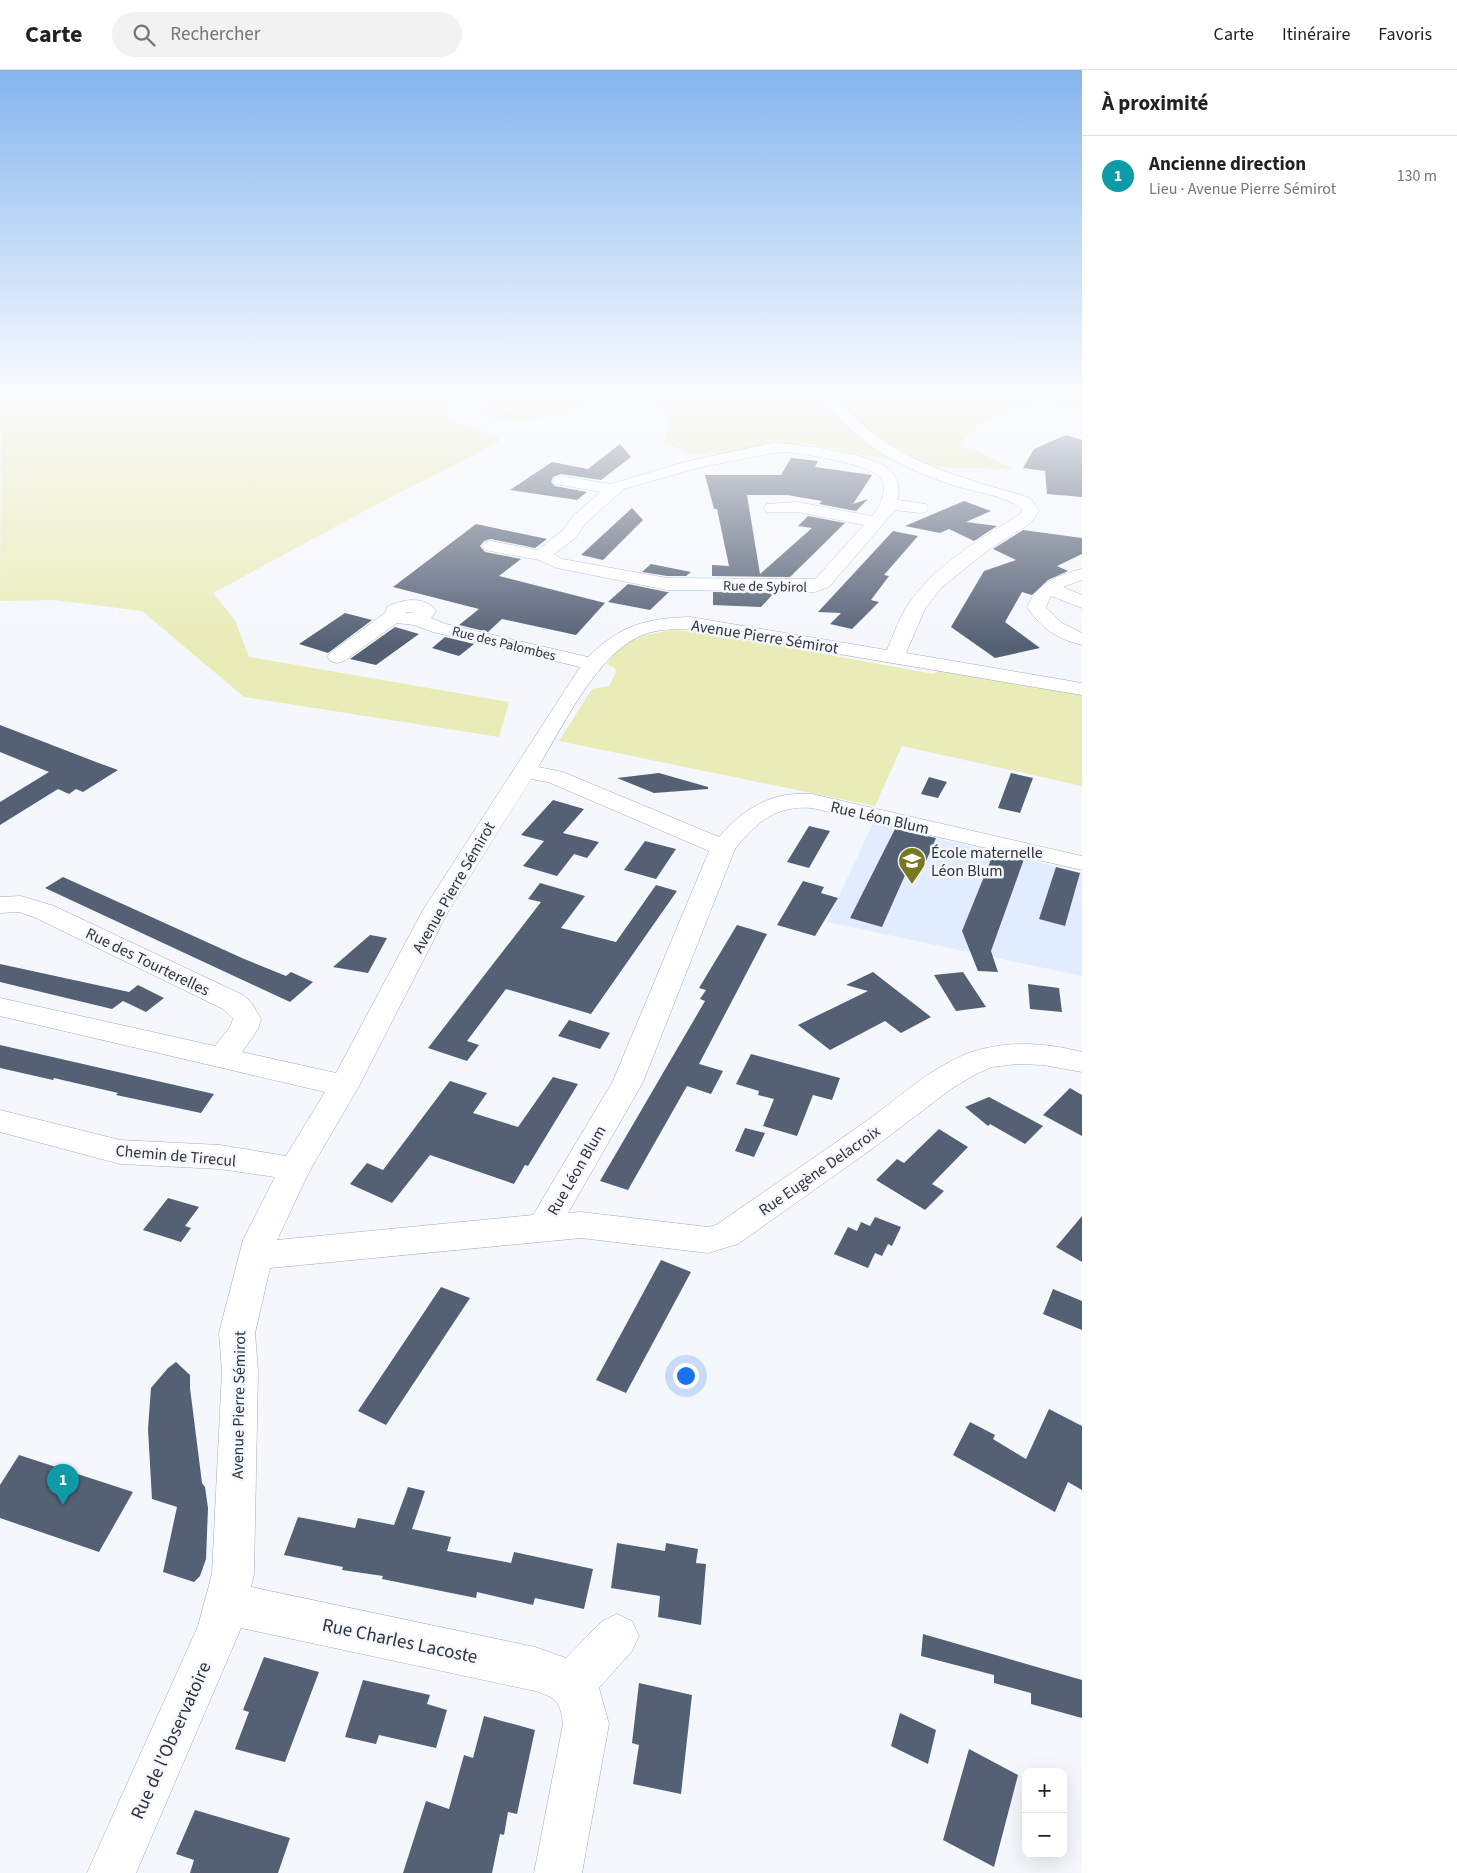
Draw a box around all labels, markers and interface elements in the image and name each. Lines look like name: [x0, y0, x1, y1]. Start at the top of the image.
search box: [112, 12, 462, 57]
text: Carte: [25, 17, 82, 52]
icon: search: [130, 21, 158, 49]
text: Rechercher: [170, 21, 260, 48]
text: Carte: [1214, 22, 1254, 47]
text: Itinéraire: [1282, 22, 1350, 47]
text: Favoris: [1378, 22, 1432, 47]
text: À proximité: [1102, 88, 1208, 118]
text: Ancienne direction: [1149, 151, 1306, 178]
text: 1: [1114, 165, 1122, 187]
text: 130 m: [1397, 165, 1437, 187]
text: Lieu · Avenue Pierre Sémirot: [1149, 178, 1336, 200]
street label: Rue de Sybirol: [723, 576, 808, 598]
street label: Avenue Pierre Sémirot: [690, 615, 840, 660]
street label: Rue des Palombes: [450, 621, 558, 667]
street label: Rue Léon Blum: [828, 796, 931, 840]
street label: Avenue Pierre Sémirot: [407, 817, 501, 957]
place label: École maternelle Léon Blum: [931, 842, 1043, 882]
school or university icon: École maternelle Léon Blum: [897, 846, 927, 885]
street label: Rue des Tourterelles: [82, 922, 213, 1002]
street label: Rue Eugène Delacroix: [754, 1120, 885, 1221]
street label: Rue Léon Blum: [542, 1121, 612, 1220]
street label: Chemin de Tirecul: [115, 1140, 237, 1172]
street label: Avenue Pierre Sémirot: [227, 1330, 251, 1479]
your location: [673, 1363, 699, 1389]
pin: 1: [47, 1464, 79, 1505]
street label: Rue Charles Lacoste: [319, 1612, 480, 1671]
street label: Rue de l'Observatoire: [124, 1657, 218, 1824]
map controls: [1022, 1768, 1067, 1858]
button: +: [1022, 1768, 1067, 1813]
button: −: [1022, 1813, 1067, 1858]

